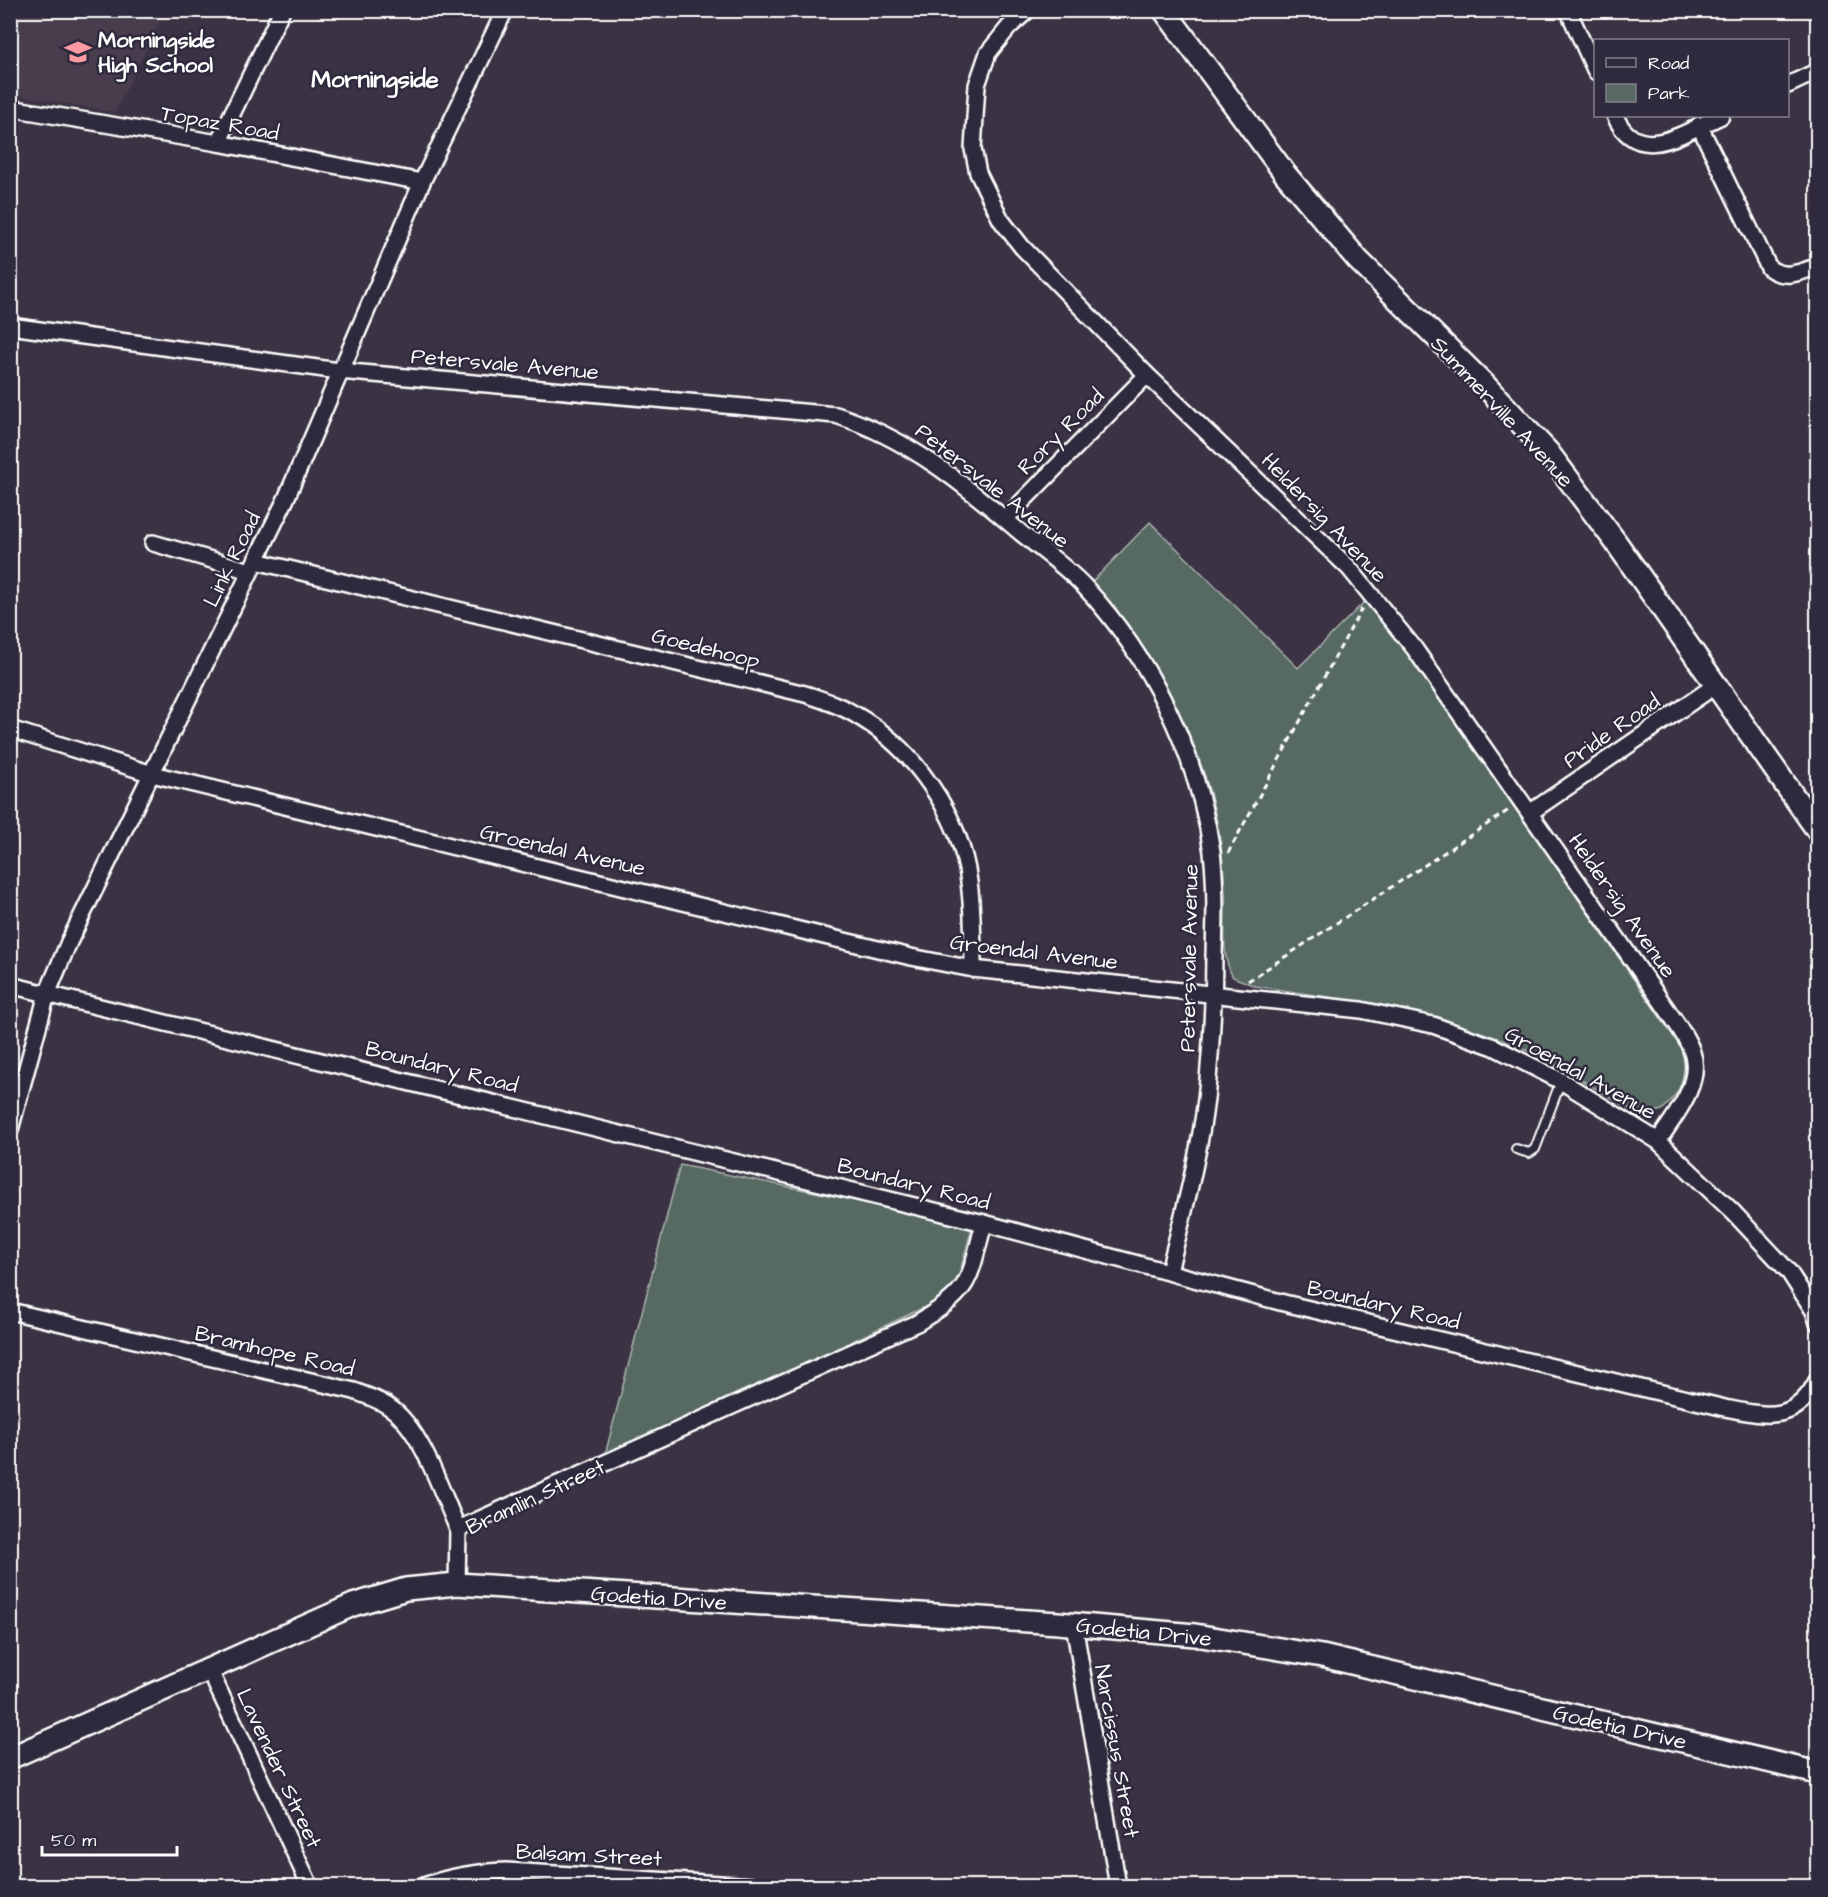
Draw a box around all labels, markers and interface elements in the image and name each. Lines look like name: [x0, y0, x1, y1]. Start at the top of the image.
place label: Morningside High School: [98, 25, 215, 82]
school or university icon: Morningside High School: [63, 37, 93, 67]
legend: [1594, 39, 1789, 117]
text: Road: [1648, 51, 1689, 76]
district label: Morningside: [311, 63, 439, 98]
text: Park: [1648, 81, 1690, 106]
street label: Topaz Road: [158, 98, 281, 149]
street label: Summerville Avenue: [1423, 329, 1581, 495]
street label: Petersvale Avenue: [410, 341, 600, 388]
street label: Rory Road: [1011, 382, 1112, 483]
street label: Petersvale Avenue: [908, 416, 1076, 556]
street label: Heldersig Avenue: [1253, 446, 1394, 591]
street label: Link Road: [196, 507, 269, 612]
street label: Goedehoop: [648, 620, 763, 677]
street label: Pride Road: [1557, 686, 1667, 776]
street label: Groendal Avenue: [477, 816, 649, 885]
street label: Heldersig Avenue: [1559, 827, 1683, 985]
street label: Petersvale Avenue: [1172, 864, 1207, 1052]
street label: Groendal Avenue: [948, 927, 1120, 978]
street label: Groendal Avenue: [1499, 1019, 1662, 1128]
street label: Boundary Road: [362, 1034, 521, 1102]
street label: Boundary Road: [834, 1151, 993, 1219]
street label: Boundary Road: [1304, 1273, 1463, 1339]
street label: Bramhope Road: [192, 1318, 357, 1385]
street label: Bramlin Street: [461, 1451, 611, 1543]
street label: Godetia Drive: [590, 1578, 728, 1619]
street label: Godetia Drive: [1075, 1610, 1213, 1655]
street label: Narcissus Street: [1086, 1662, 1147, 1840]
street label: Lavender Street: [228, 1684, 329, 1854]
street label: Godetia Drive: [1550, 1697, 1690, 1758]
scale bar: [42, 1819, 177, 1857]
text: 50 m: [51, 1828, 96, 1853]
street label: Balsam Street: [515, 1836, 663, 1875]

